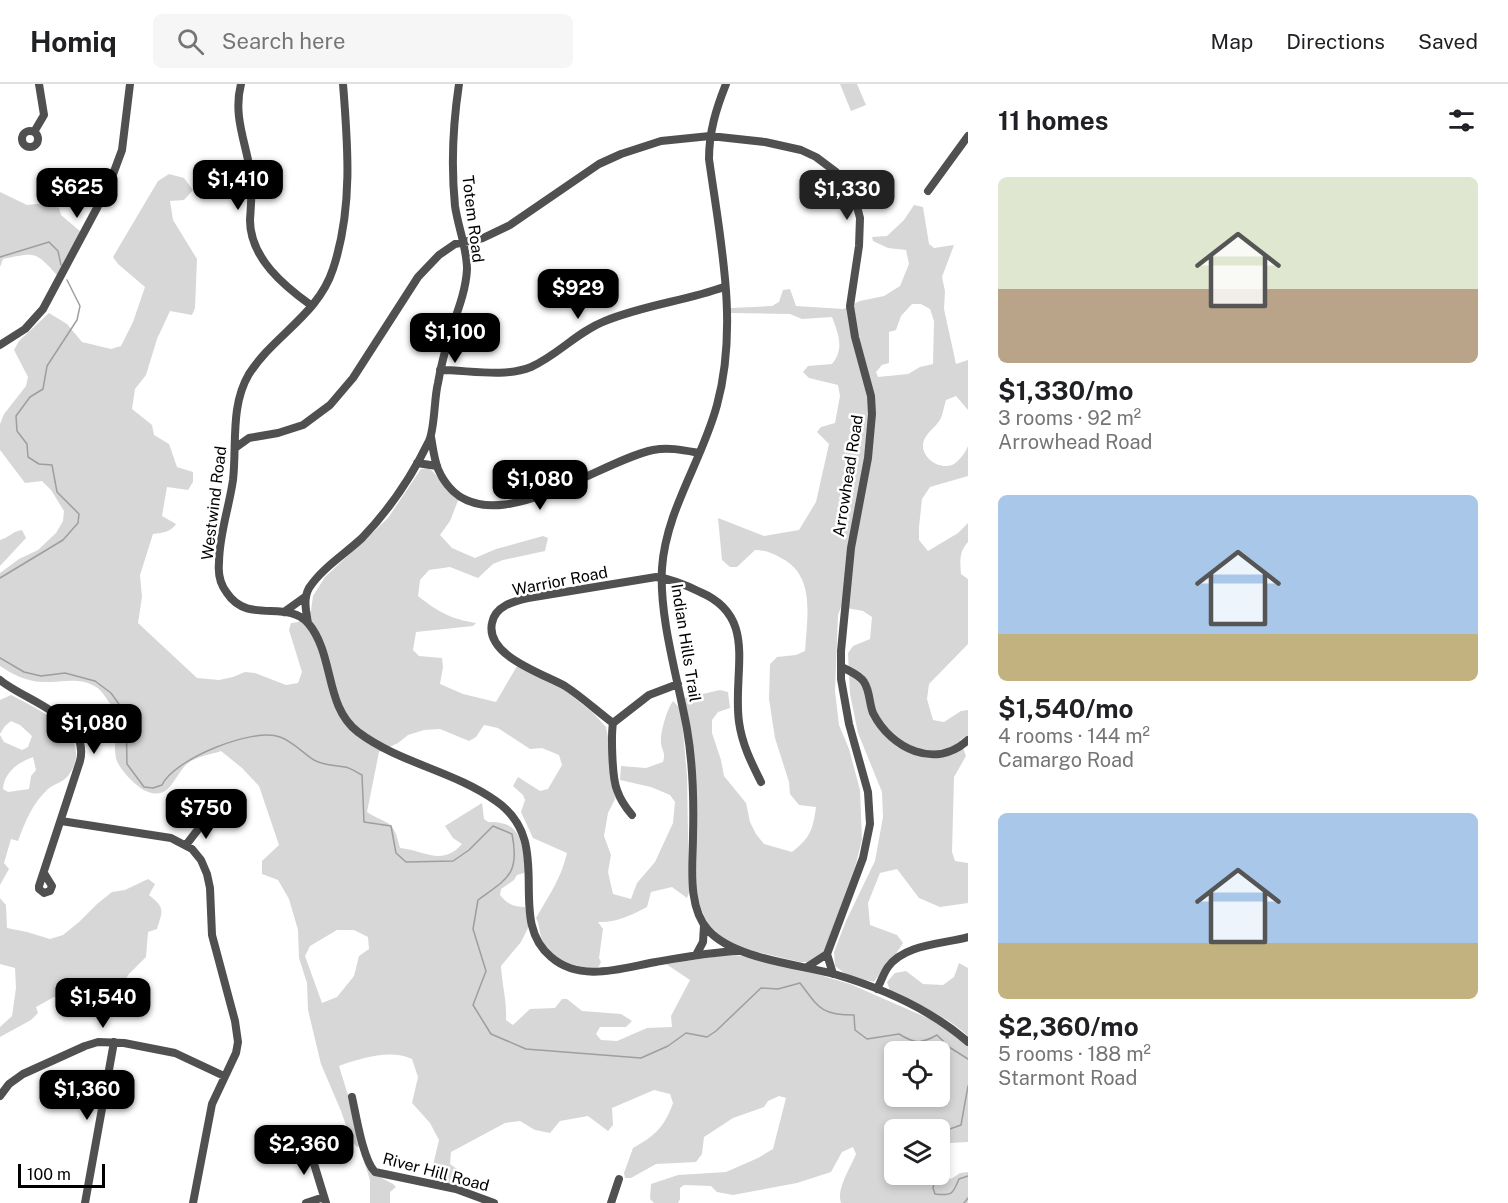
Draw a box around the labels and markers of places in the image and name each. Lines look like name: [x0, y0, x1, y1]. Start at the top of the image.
pin: $1,410: [189, 160, 287, 211]
pin: $625: [41, 168, 113, 219]
pin: $1,330: [798, 170, 896, 221]
pin: $929: [542, 269, 614, 320]
pin: $1,100: [406, 313, 504, 364]
pin: $1,080: [491, 460, 589, 511]
pin: $1,080: [45, 704, 143, 755]
pin: $750: [170, 789, 242, 840]
pin: $1,540: [54, 978, 152, 1029]
pin: $1,360: [38, 1070, 136, 1121]
pin: $2,360: [255, 1125, 353, 1176]

